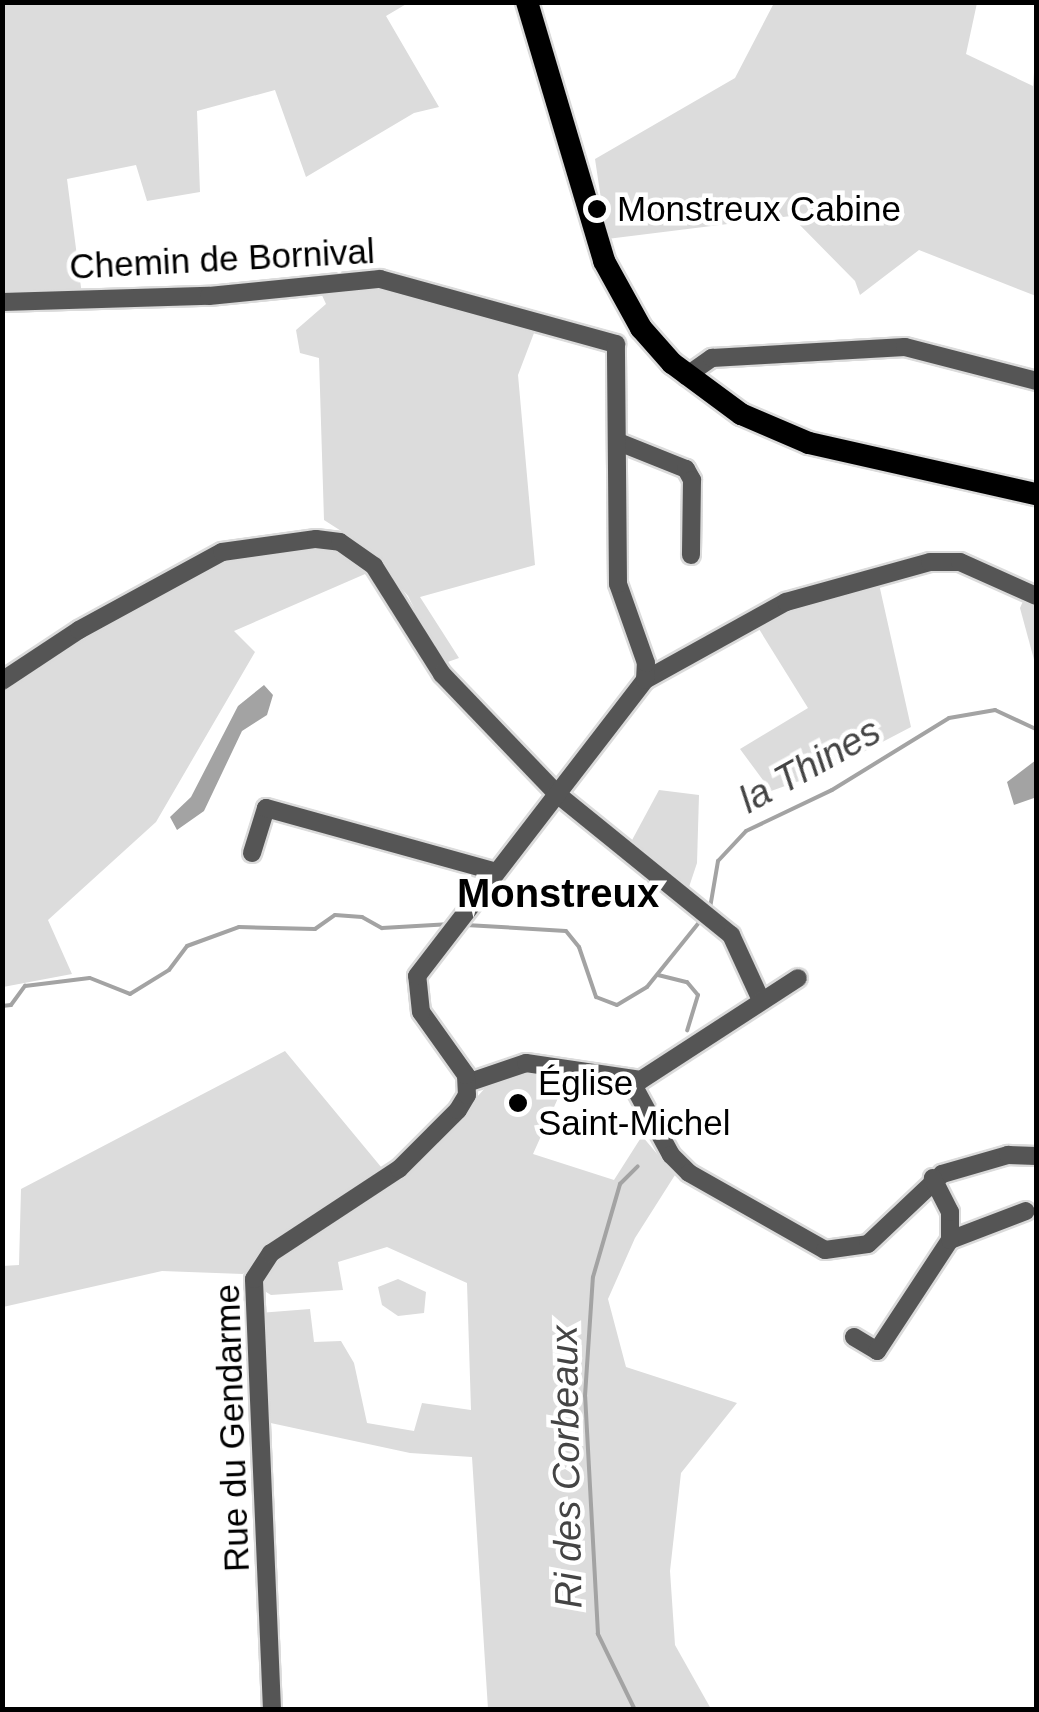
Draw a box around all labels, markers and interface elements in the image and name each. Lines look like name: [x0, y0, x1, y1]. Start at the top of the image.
place label: Monstreux Cabine: [617, 188, 901, 230]
marker: Monstreux Cabine: [586, 198, 608, 220]
street label: Chemin de Bornival: [68, 230, 376, 288]
water label: la Thines: [732, 709, 888, 823]
district label: Monstreux: [457, 869, 659, 917]
place label: Église Saint-Michel: [538, 1062, 731, 1144]
marker: Église Saint-Michel: [507, 1092, 529, 1114]
street label: Rue du Gendarme: [206, 1283, 258, 1573]
water label: Ri des Corbeaux: [542, 1325, 592, 1609]

